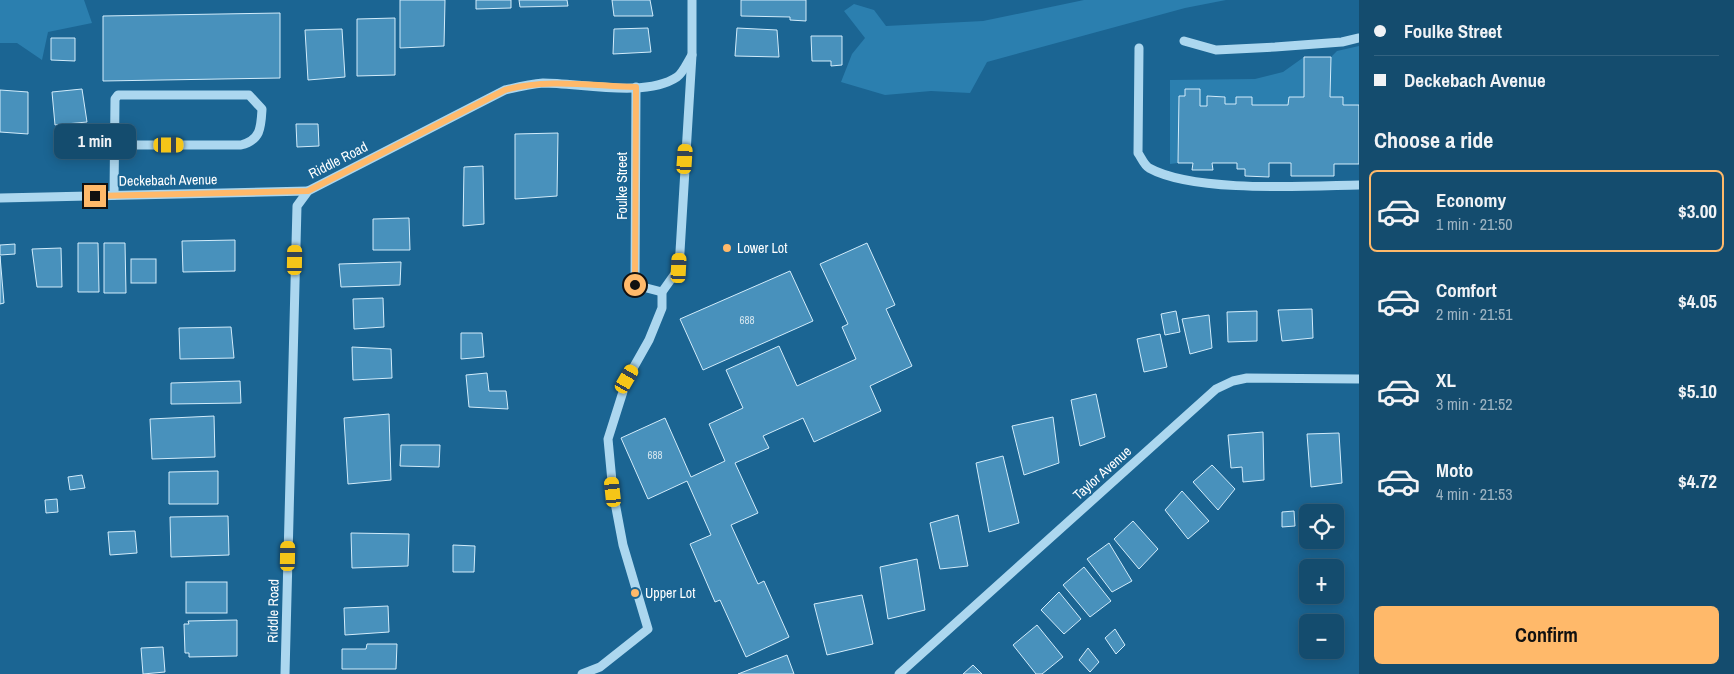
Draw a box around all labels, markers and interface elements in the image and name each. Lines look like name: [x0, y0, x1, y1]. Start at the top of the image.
text: Foulke Street: [1404, 18, 1502, 44]
text: Deckebach Avenue: [1404, 67, 1546, 93]
callout: 1 min: [54, 124, 136, 158]
text: Choose a ride: [1374, 125, 1493, 155]
text: 1 min: [78, 130, 112, 152]
street label: Riddle Road: [305, 137, 371, 183]
car: [154, 138, 184, 153]
car: [676, 144, 693, 174]
street label: Foulke Street: [613, 152, 631, 220]
street label: Deckebach Avenue: [118, 170, 218, 190]
route end: [84, 185, 106, 207]
text: Economy: [1436, 187, 1506, 213]
icon: car: [1376, 189, 1421, 234]
text: $3.00: [1678, 198, 1717, 224]
text: 1 min · 21:50: [1436, 213, 1513, 235]
place label: Lower Lot: [737, 239, 787, 257]
marker: Lower Lot: [721, 242, 733, 254]
car: [287, 245, 302, 275]
car: [670, 253, 687, 283]
route start: [624, 274, 646, 296]
text: Comfort: [1436, 277, 1497, 303]
icon: car: [1376, 279, 1421, 324]
text: $4.05: [1678, 288, 1717, 314]
text: 2 min · 21:51: [1436, 303, 1513, 325]
house number: 688: [739, 313, 755, 327]
car: [613, 362, 640, 396]
text: XL: [1436, 367, 1456, 393]
icon: car: [1376, 369, 1421, 414]
text: $5.10: [1678, 378, 1717, 404]
text: 3 min · 21:52: [1436, 393, 1513, 415]
street label: Taylor Avenue: [1069, 442, 1135, 504]
house number: 688: [647, 448, 663, 462]
text: Moto: [1436, 457, 1473, 483]
icon: car: [1376, 459, 1421, 504]
text: $4.72: [1678, 468, 1717, 494]
car: [603, 476, 622, 508]
text: 4 min · 21:53: [1436, 483, 1513, 505]
map controls: [1299, 504, 1344, 659]
button: locate: [1299, 504, 1344, 549]
car: [280, 541, 295, 571]
button: +: [1299, 559, 1344, 604]
street label: Riddle Road: [263, 579, 283, 643]
place label: Upper Lot: [645, 584, 695, 602]
marker: Upper Lot: [629, 587, 641, 599]
button: Confirm: [1374, 606, 1719, 664]
button: −: [1299, 614, 1344, 659]

